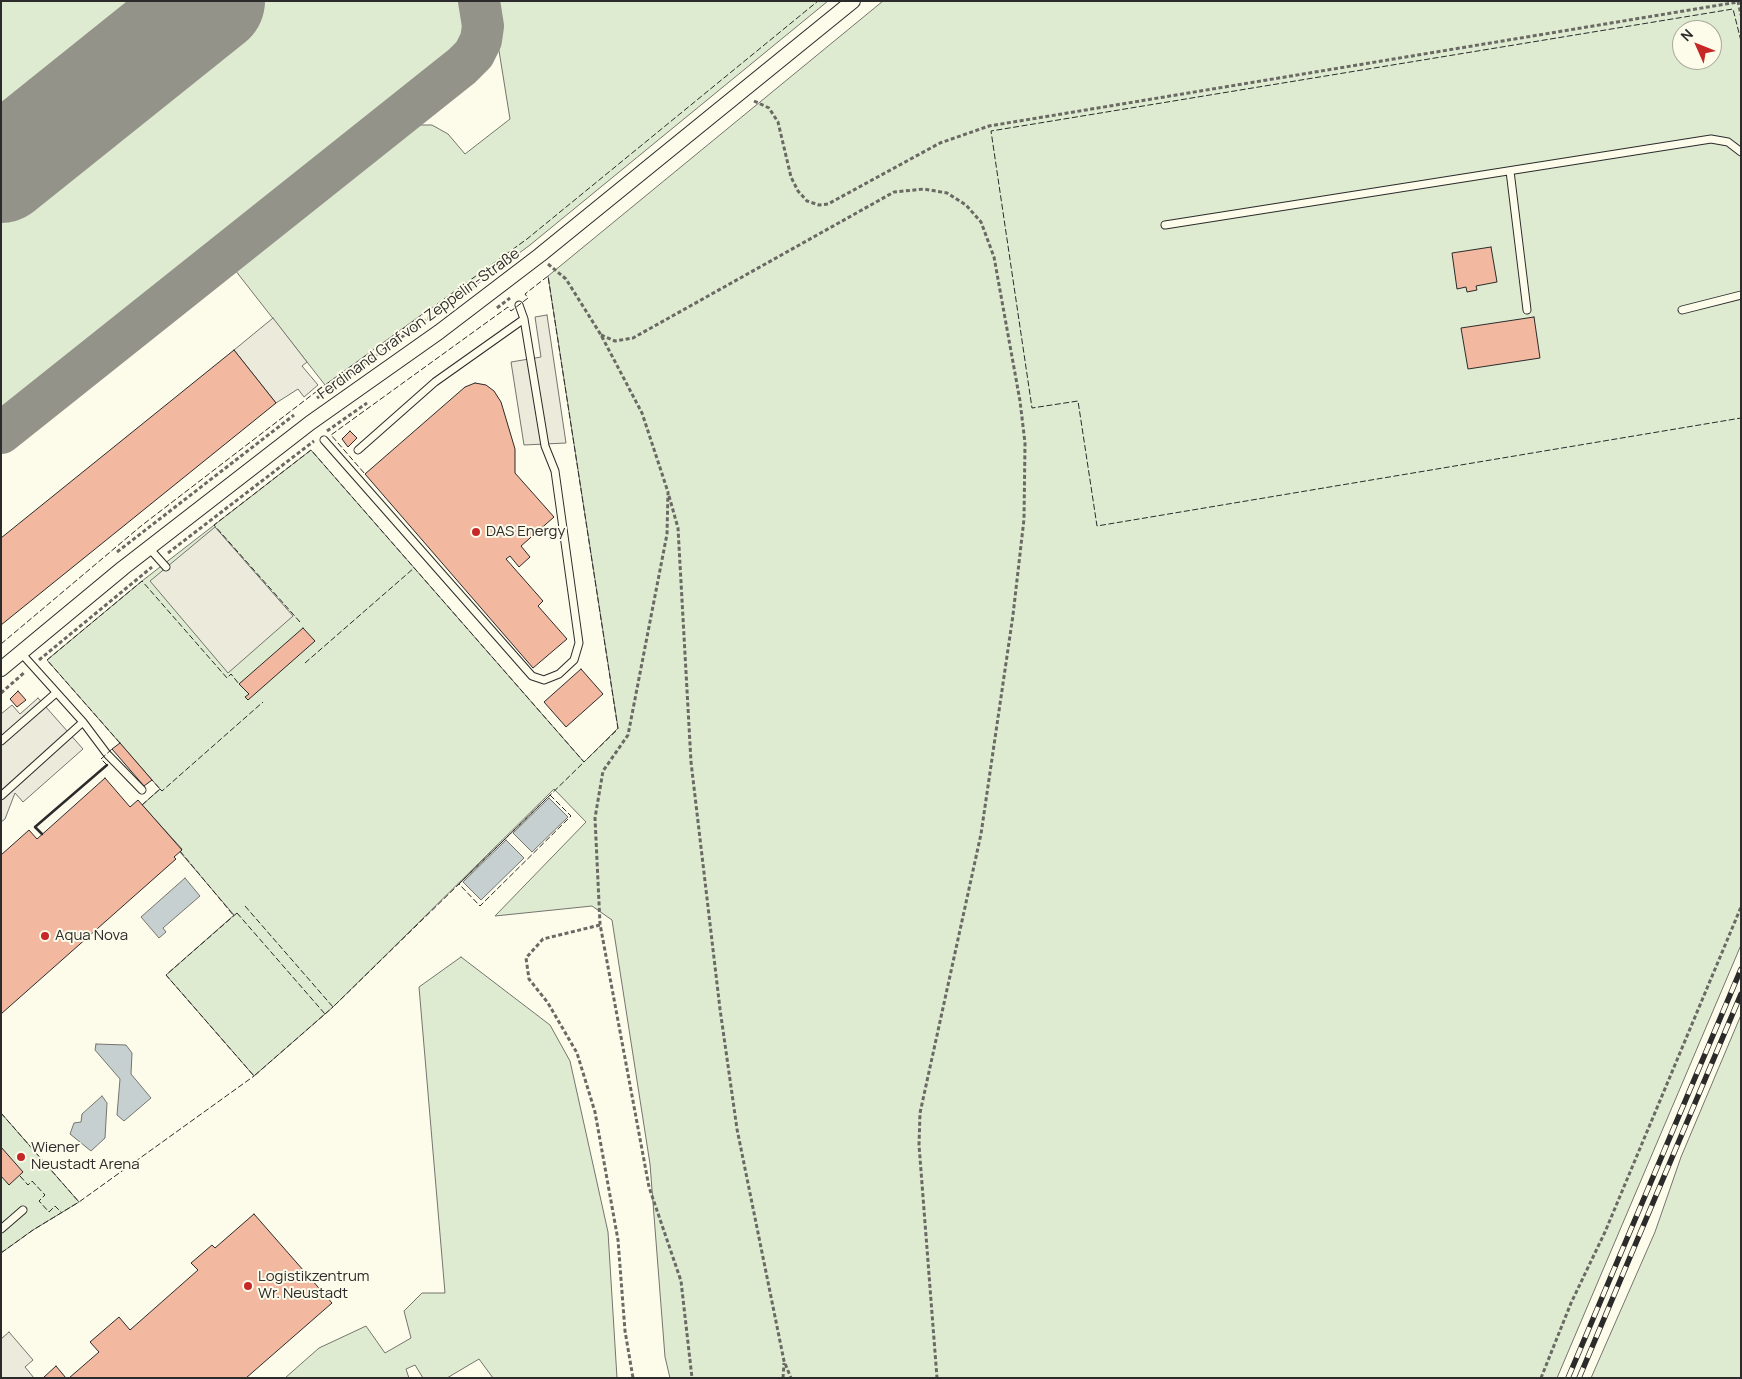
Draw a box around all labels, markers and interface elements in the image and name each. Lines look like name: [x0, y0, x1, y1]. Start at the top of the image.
north arrow: [1672, 20, 1722, 70]
text: N: [1676, 25, 1697, 45]
street label: Ferdinand Graf von Zeppelin-Straße: [315, 245, 523, 403]
place label: DAS Energy: [486, 523, 565, 541]
marker: DAS Energy: [470, 526, 482, 538]
place label: Aqua Nova: [55, 927, 128, 945]
marker: Aqua Nova: [39, 930, 51, 942]
place label: Wiener Neustadt Arena: [31, 1139, 140, 1174]
marker: Wiener Neustadt Arena: [15, 1151, 27, 1163]
place label: Logistikzentrum Wr. Neustadt: [258, 1268, 370, 1303]
marker: Logistikzentrum Wr. Neustadt: [242, 1280, 254, 1292]

